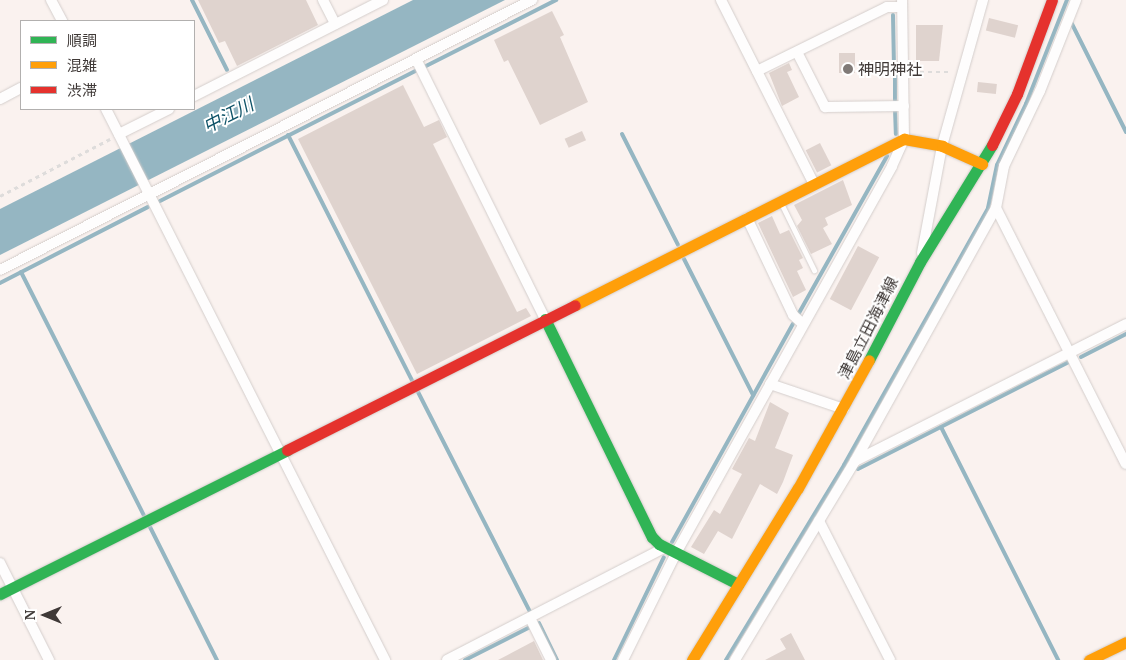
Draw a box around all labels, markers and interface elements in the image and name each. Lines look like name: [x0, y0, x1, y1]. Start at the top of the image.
legend: [20, 20, 195, 110]
text: 順調: [67, 30, 97, 50]
text: 混雑: [67, 55, 97, 75]
place label: 神明神社: [858, 59, 922, 79]
marker: 神明神社: [842, 63, 854, 75]
text: 渋滞: [67, 80, 97, 100]
water label: 中江川: [199, 93, 257, 137]
street label: 津島立田海津線: [834, 274, 902, 382]
north arrow: [20, 590, 70, 640]
text: N: [20, 610, 39, 620]

